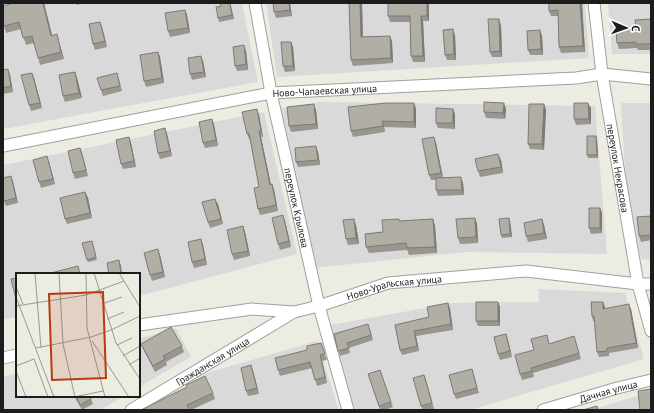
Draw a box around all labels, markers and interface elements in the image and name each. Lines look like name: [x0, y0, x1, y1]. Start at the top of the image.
north arrow: [606, 8, 646, 48]
text: С: [629, 25, 643, 32]
street label: Ново-Чапаевская улица: [272, 82, 377, 100]
street label: переулок Некрасова: [604, 123, 632, 214]
street label: переулок Крылова: [281, 167, 312, 249]
street label: Ново-Уральская улица: [345, 272, 443, 303]
inset map: [16, 273, 140, 397]
street label: Гражданская улица: [174, 334, 252, 389]
street label: Дачная улица: [578, 377, 639, 406]

